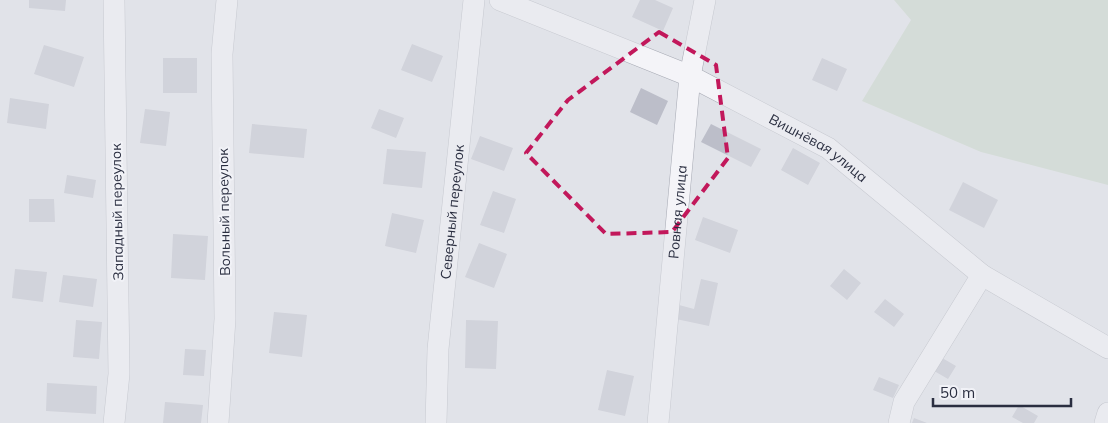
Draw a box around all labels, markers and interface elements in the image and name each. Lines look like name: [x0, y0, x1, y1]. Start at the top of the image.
street label: Вишнёвая улица: [766, 110, 871, 186]
street label: Западный переулок: [107, 143, 127, 281]
street label: Северный переулок: [436, 143, 468, 280]
street label: Вольный переулок: [214, 148, 234, 276]
street label: Ровная улица: [664, 164, 691, 259]
scale bar: [933, 376, 1070, 408]
text: 50 m: [940, 383, 975, 402]

